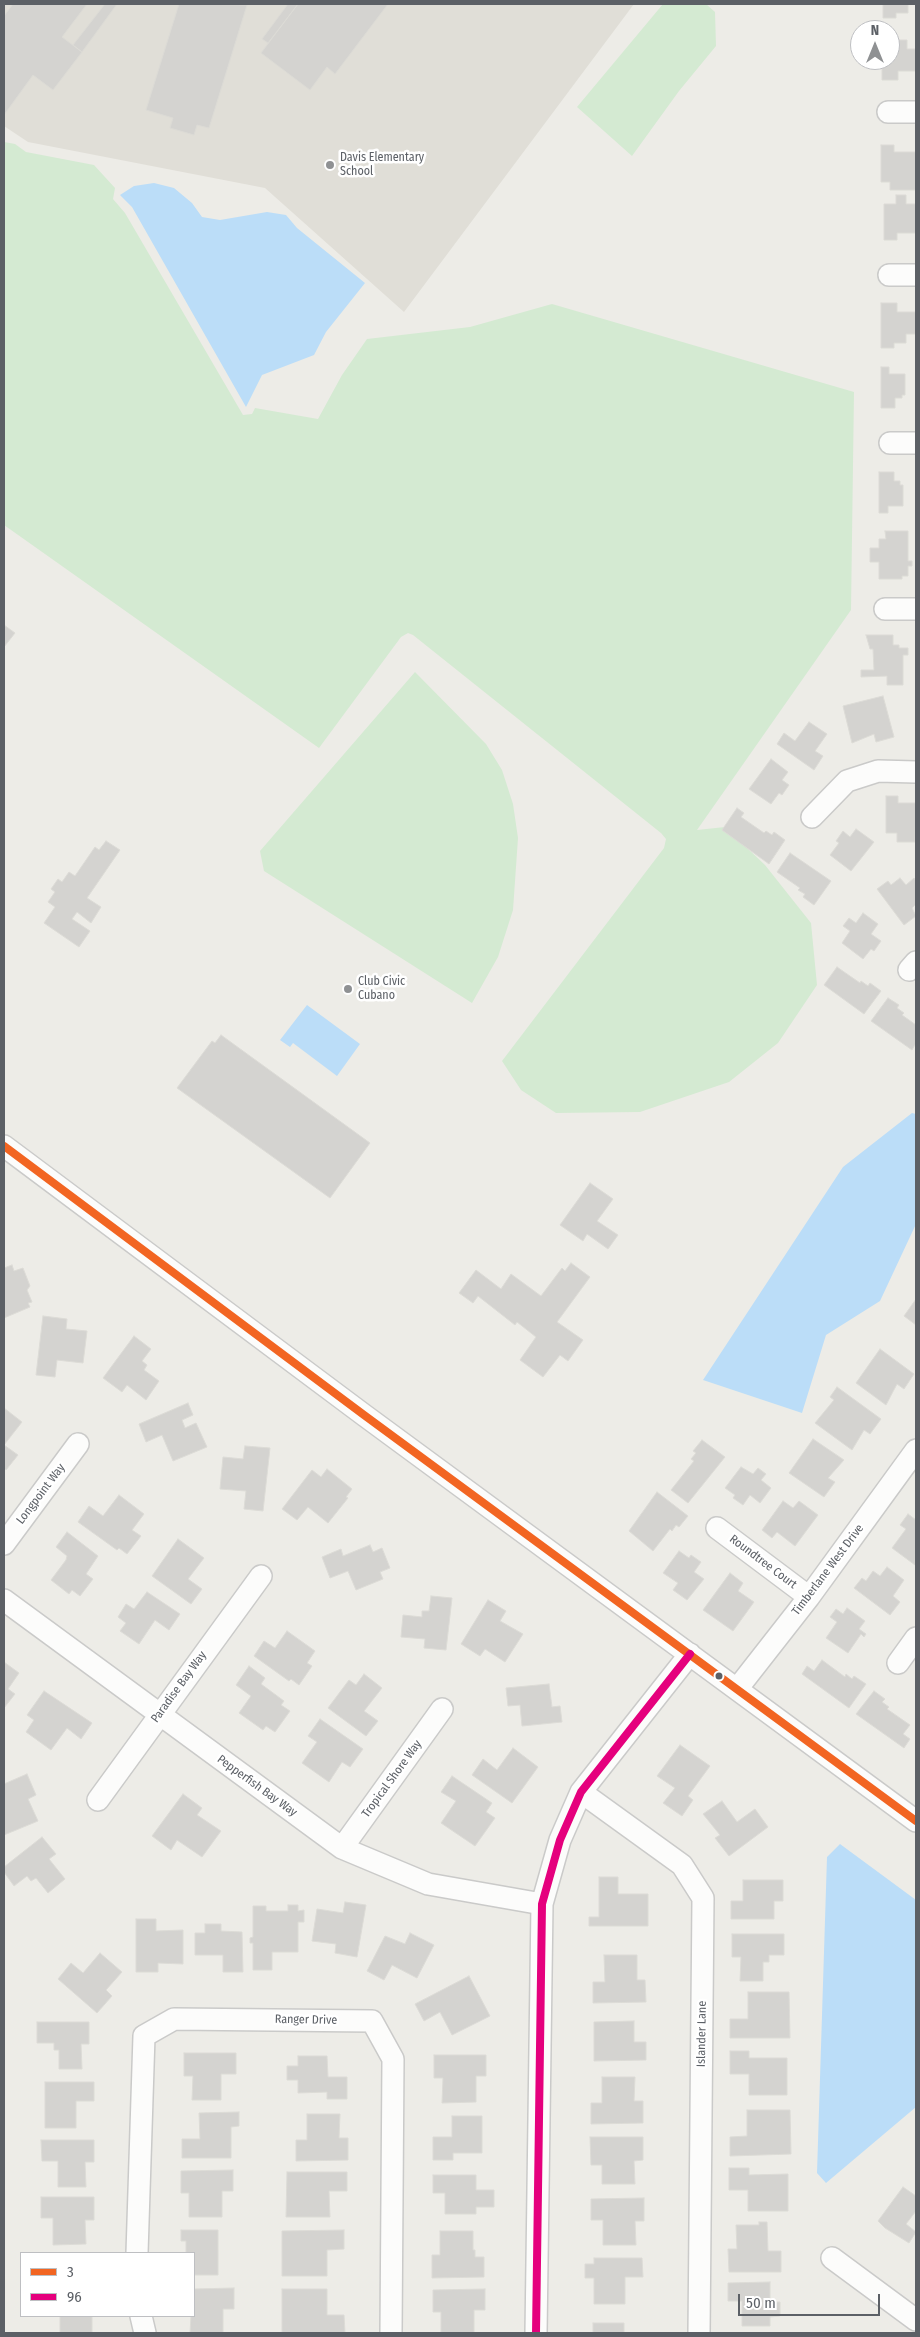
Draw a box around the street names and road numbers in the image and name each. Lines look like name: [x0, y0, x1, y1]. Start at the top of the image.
street label: Longpoint Way: [14, 1461, 68, 1527]
street label: Timberlane West Drive: [789, 1522, 867, 1618]
street label: Roundtree Court: [726, 1532, 800, 1592]
street label: Paradise Bay Way: [148, 1649, 210, 1725]
street label: Tropical Shore Way: [359, 1737, 425, 1821]
street label: Pepperfish Bay Way: [214, 1752, 300, 1820]
street label: Islander Lane: [694, 2001, 710, 2067]
street label: Ranger Drive: [275, 2012, 337, 2028]

